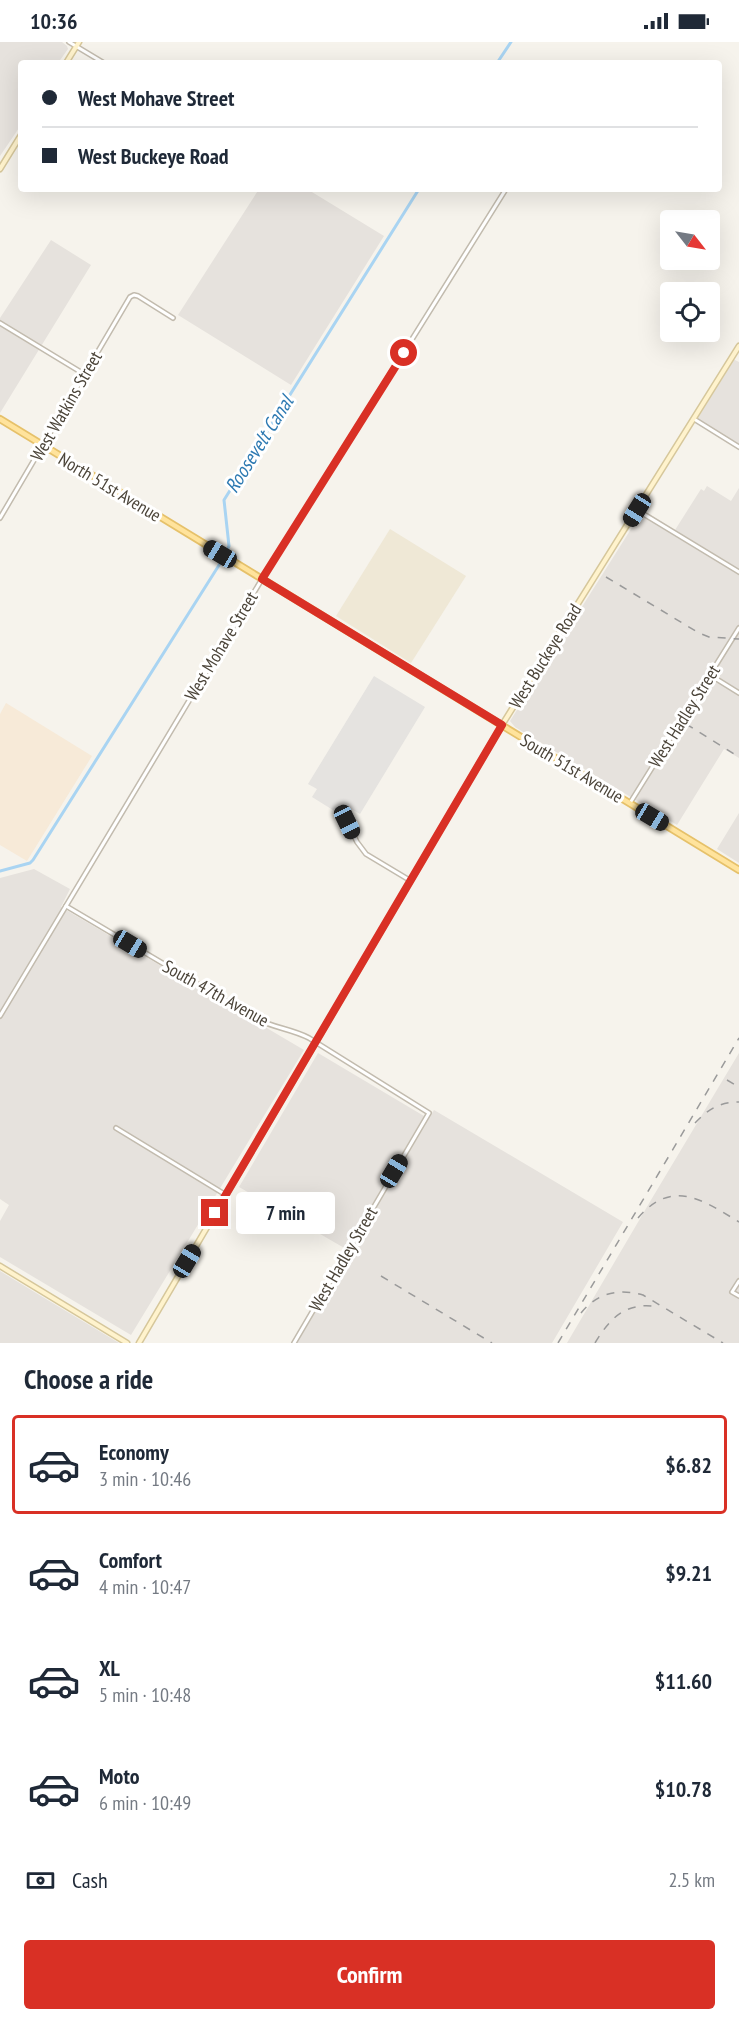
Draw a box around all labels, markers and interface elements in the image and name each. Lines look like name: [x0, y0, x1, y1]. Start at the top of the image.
text: 10:36: [30, 7, 78, 35]
text: West Mohave Street: [78, 84, 235, 112]
text: West Buckeye Road: [78, 142, 229, 170]
north arrow: [660, 210, 720, 270]
map controls: [660, 210, 720, 342]
button: locate: [660, 282, 720, 342]
route start: [390, 339, 417, 366]
street label: West Watkins Street: [25, 347, 107, 465]
water label: Roosevelt Canal: [219, 389, 300, 497]
street label: North 51st Avenue: [55, 447, 165, 527]
car: [620, 490, 654, 530]
car: [200, 537, 240, 571]
street label: West Mohave Street: [179, 587, 263, 705]
street label: West Buckeye Road: [504, 599, 586, 713]
street label: West Hadley Street: [643, 660, 725, 772]
street label: South 51st Avenue: [516, 728, 628, 808]
car: [632, 800, 672, 834]
car: [331, 802, 363, 842]
car: [110, 927, 150, 961]
street label: South 47th Avenue: [159, 954, 273, 1032]
car: [377, 1151, 411, 1191]
callout: 7 min: [236, 1192, 335, 1234]
route end: [201, 1199, 228, 1226]
text: 7 min: [266, 1200, 305, 1226]
street label: West Hadley Street: [304, 1203, 382, 1315]
car: [170, 1241, 204, 1281]
text: Choose a ride: [24, 1362, 153, 1396]
icon: car: [27, 1438, 81, 1492]
text: Economy: [99, 1438, 169, 1466]
text: $6.82: [665, 1451, 712, 1479]
text: 3 min · 10:46: [99, 1466, 191, 1492]
icon: car: [27, 1546, 81, 1600]
text: Comfort: [99, 1546, 162, 1574]
text: $9.21: [665, 1559, 712, 1587]
text: 4 min · 10:47: [99, 1574, 191, 1600]
icon: car: [27, 1654, 81, 1708]
text: XL: [99, 1654, 120, 1682]
text: $11.60: [655, 1667, 712, 1695]
text: 5 min · 10:48: [99, 1682, 191, 1708]
icon: car: [27, 1762, 81, 1816]
text: Moto: [99, 1762, 140, 1790]
text: $10.78: [655, 1775, 712, 1803]
text: 6 min · 10:49: [99, 1790, 191, 1816]
icon: cash: [24, 1864, 57, 1897]
text: Cash: [72, 1866, 108, 1894]
text: 2.5 km: [668, 1867, 715, 1893]
button: Confirm: [24, 1940, 715, 2009]

